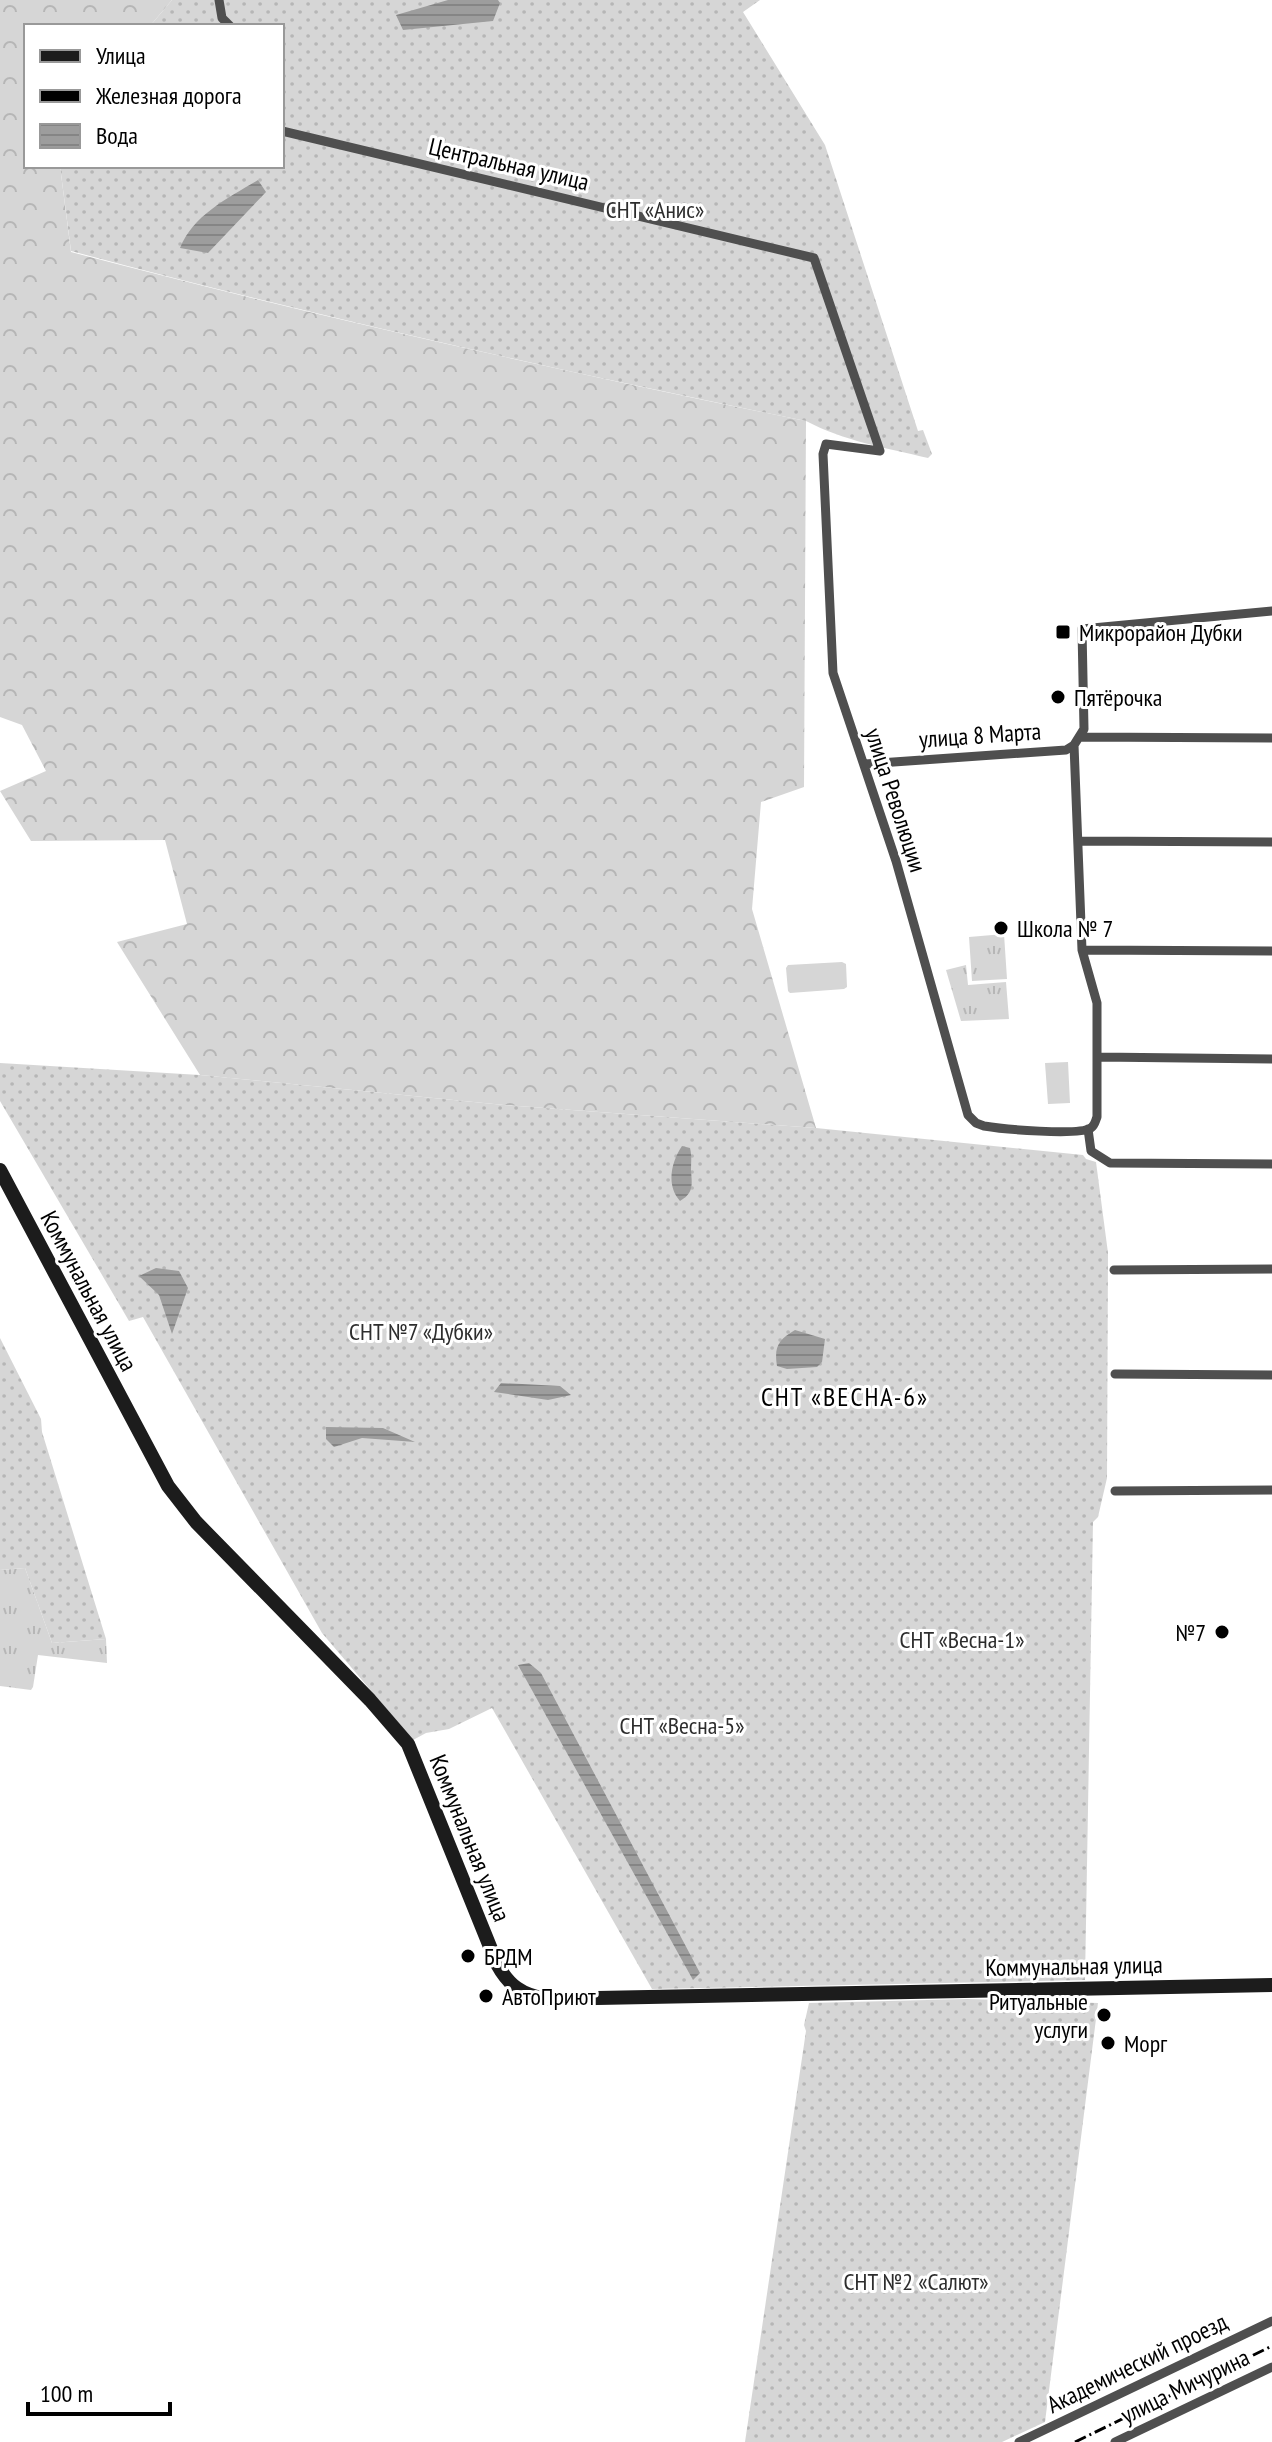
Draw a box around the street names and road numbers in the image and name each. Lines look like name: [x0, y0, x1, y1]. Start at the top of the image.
street label: Центральная улица: [426, 131, 592, 197]
street label: улица 8 Марта: [918, 715, 1042, 755]
street label: улица Революции: [858, 724, 934, 876]
street label: Коммунальная улица: [34, 1205, 144, 1377]
street label: Коммунальная улица: [422, 1750, 518, 1926]
street label: Коммунальная улица: [985, 1949, 1163, 1983]
street label: Академический проезд: [1042, 2306, 1233, 2420]
street label: улица Мичурина: [1115, 2341, 1255, 2431]

